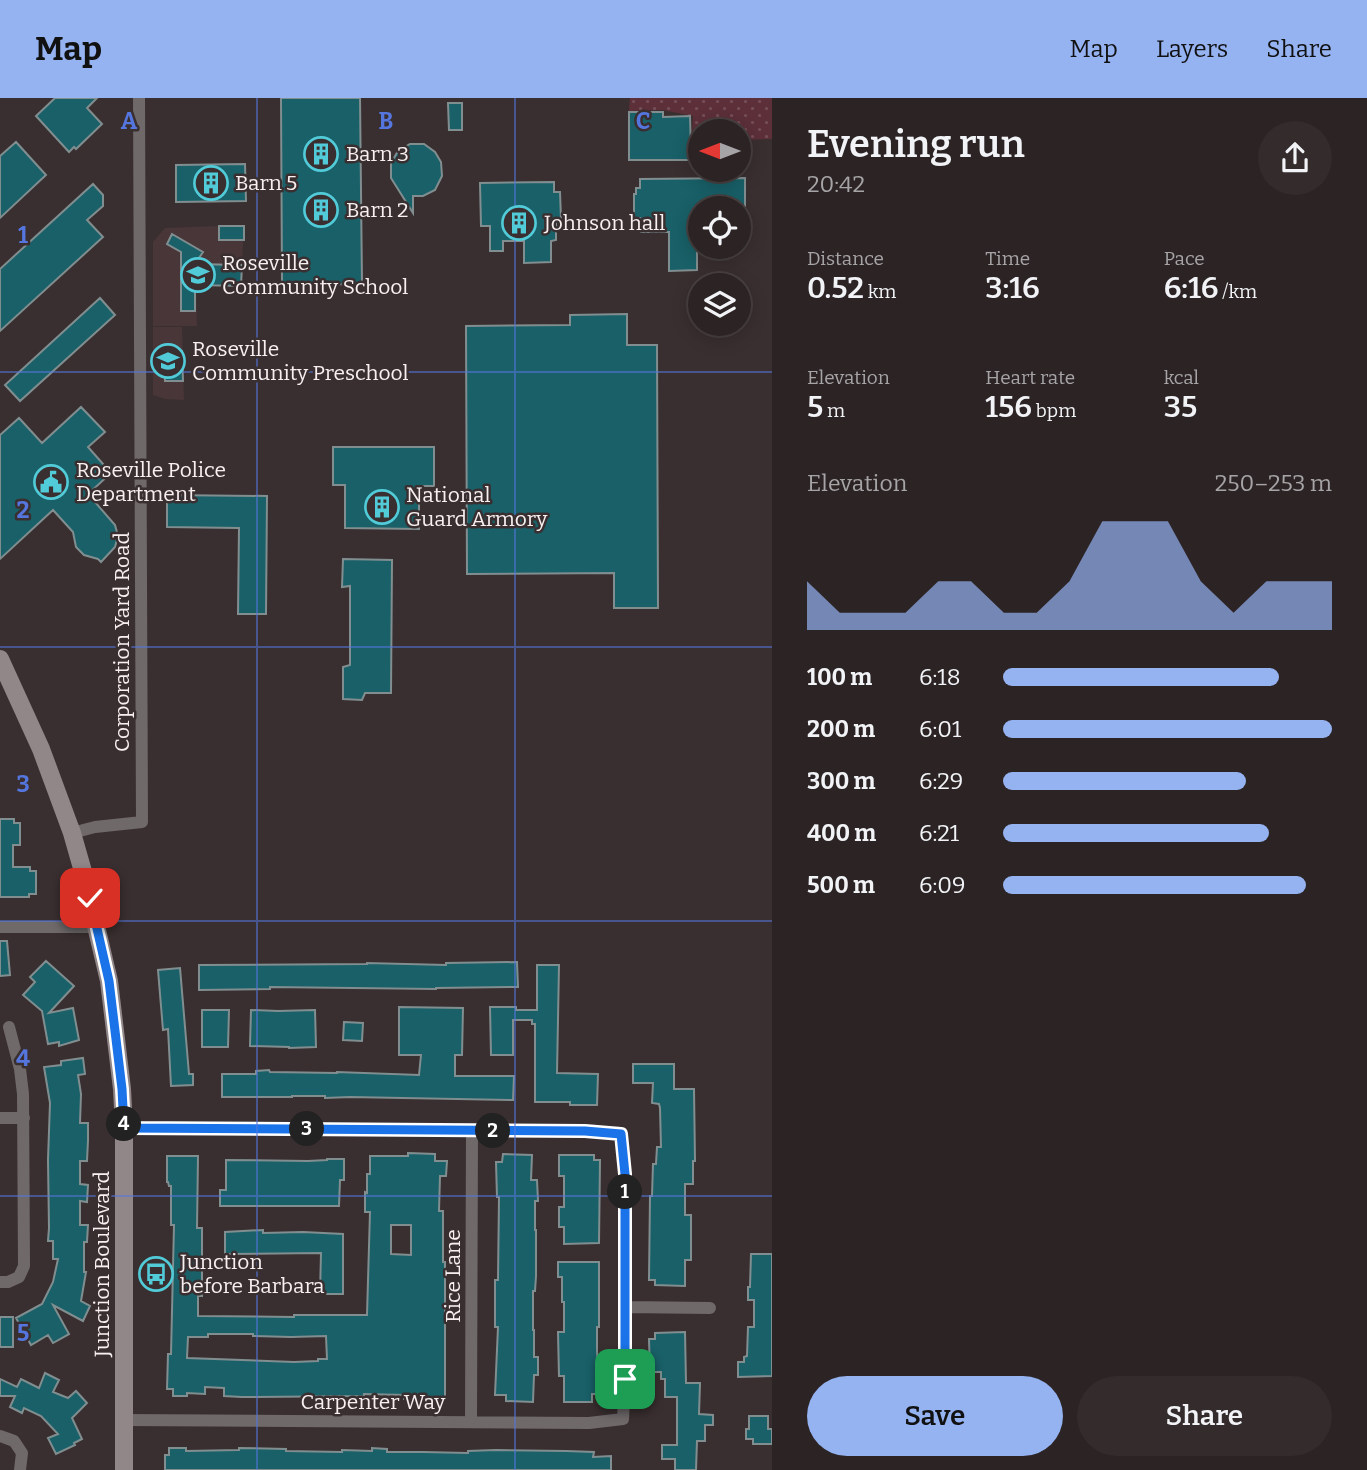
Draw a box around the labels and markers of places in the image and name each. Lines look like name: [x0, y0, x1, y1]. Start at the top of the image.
building icon: Barn 3: [302, 135, 340, 173]
place label: Barn 3: [346, 141, 409, 167]
building icon: Barn 5: [192, 164, 230, 202]
place label: Barn 5: [235, 170, 297, 196]
building icon: Barn 2: [302, 191, 340, 229]
place label: Barn 2: [346, 197, 408, 223]
building icon: Johnson hall: [500, 204, 538, 242]
place label: Johnson hall: [543, 210, 665, 236]
place label: Roseville Community School: [222, 250, 408, 300]
school or university icon: Roseville Community School: [179, 256, 217, 294]
place label: Roseville Community Preschool: [192, 336, 409, 386]
school or university icon: Roseville Community Preschool: [149, 342, 187, 380]
place label: Roseville Police Department: [76, 457, 226, 507]
public building icon: Roseville Police Department: [32, 463, 70, 501]
place label: National Guard Armory: [406, 482, 548, 532]
building icon: National Guard Armory: [363, 488, 401, 526]
pin: [60, 868, 120, 928]
pin: 4: [106, 1107, 142, 1142]
pin: 3: [290, 1112, 324, 1146]
pin: 2: [476, 1114, 510, 1148]
pin: 1: [608, 1174, 642, 1210]
place label: Junction before Barbara: [179, 1249, 325, 1299]
bus stop icon: Junction before Barbara: [137, 1255, 175, 1293]
pin: [595, 1349, 655, 1409]

